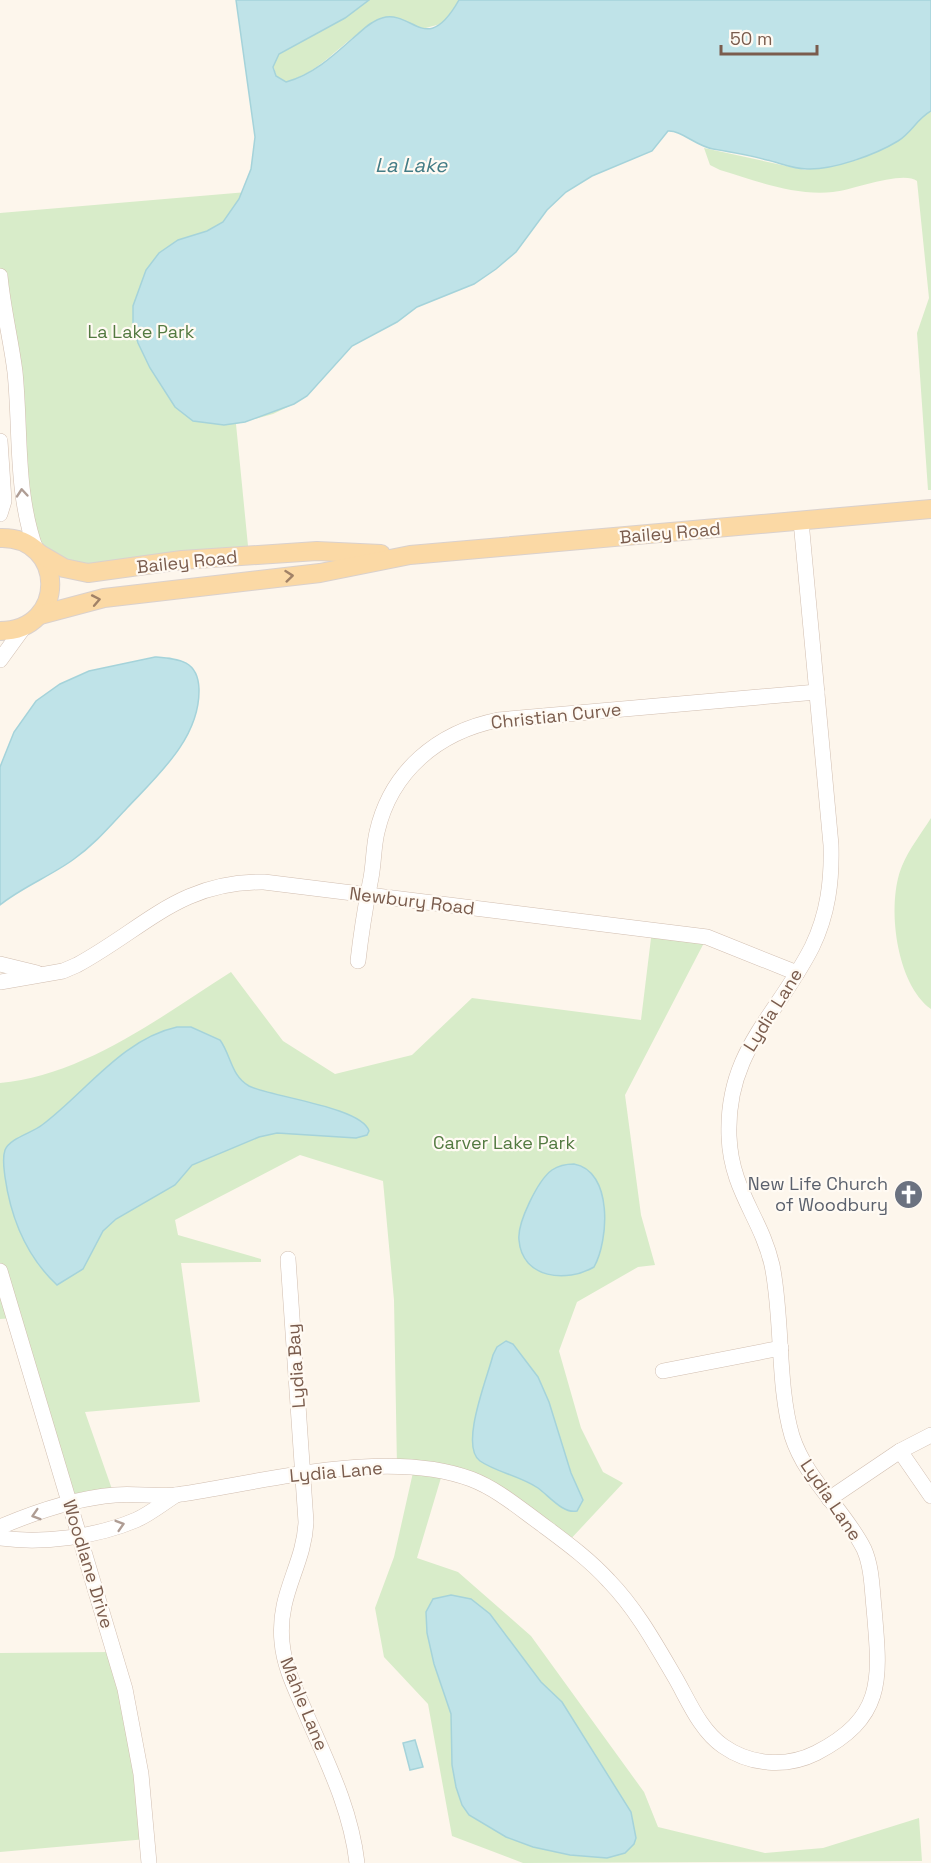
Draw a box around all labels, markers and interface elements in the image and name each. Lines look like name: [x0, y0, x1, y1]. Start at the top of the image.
scale bar: [721, 18, 817, 56]
text: 50 m: [730, 27, 772, 50]
water label: La Lake: [375, 152, 448, 178]
park label: La Lake Park: [88, 320, 195, 343]
one-way arrow: [16, 489, 29, 498]
street label: Bailey Road: [618, 517, 722, 548]
street label: Bailey Road: [135, 545, 239, 578]
one-way arrow: [285, 570, 294, 583]
one-way arrow: [91, 594, 101, 607]
street label: Christian Curve: [490, 697, 622, 734]
street label: Newbury Road: [348, 881, 476, 920]
street label: Lydia Lane: [738, 964, 807, 1056]
park label: Carver Lake Park: [433, 1131, 575, 1154]
place label: New Life Church of Woodbury: [748, 1172, 888, 1216]
church icon: New Life Church of Woodbury: [893, 1178, 925, 1210]
street label: Lydia Bay: [281, 1323, 310, 1409]
street label: Lydia Lane: [796, 1454, 867, 1545]
street label: Lydia Lane: [288, 1456, 384, 1487]
street label: Woodlane Drive: [58, 1497, 119, 1631]
one-way arrow: [31, 1508, 42, 1520]
one-way arrow: [114, 1520, 125, 1532]
street label: Mahle Lane: [275, 1654, 334, 1754]

